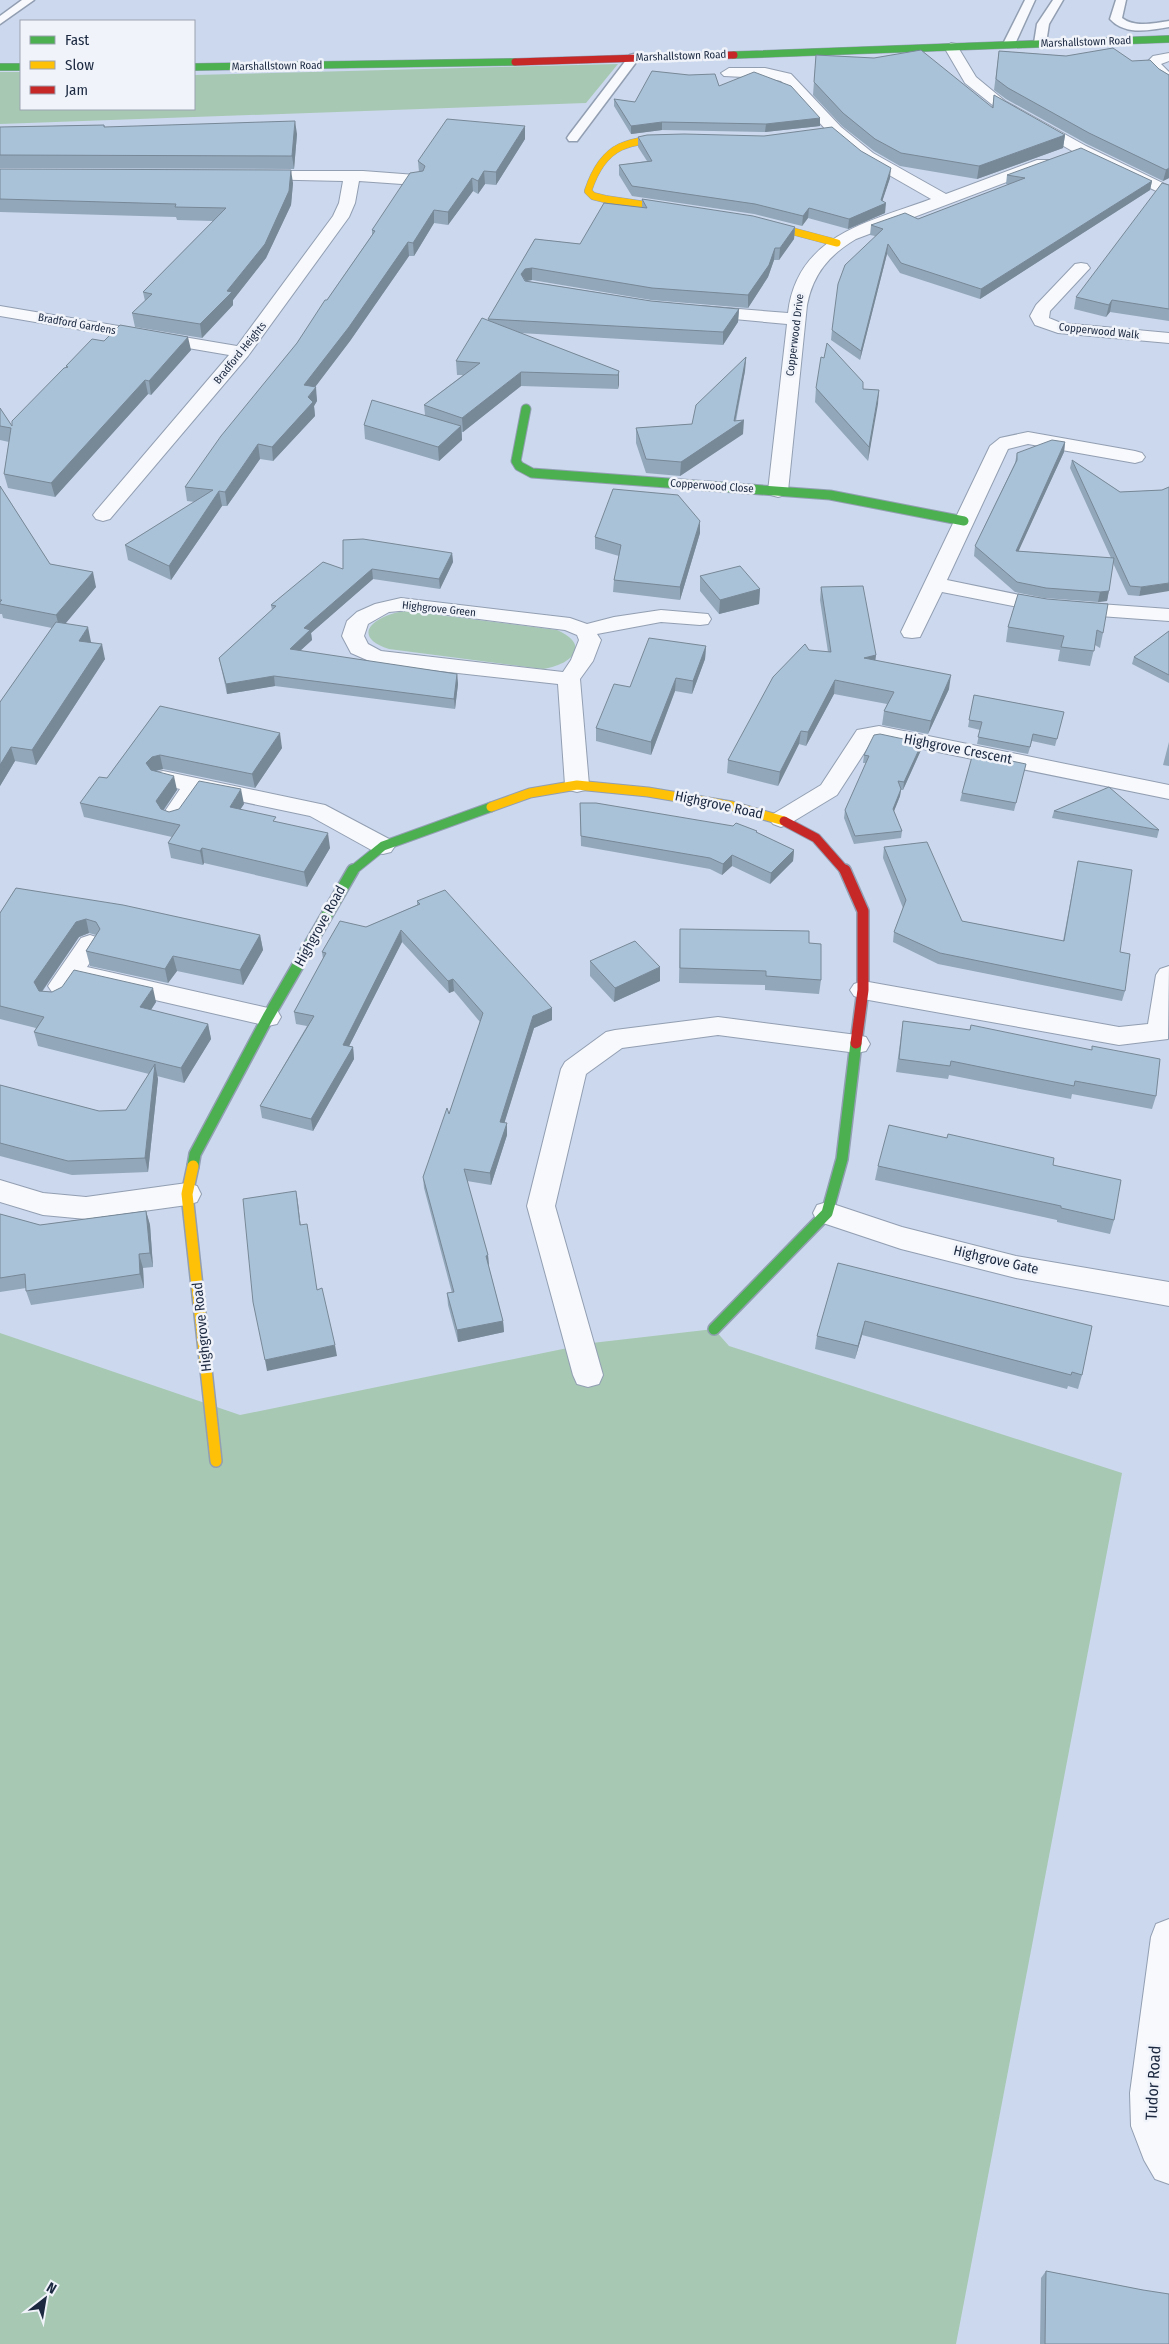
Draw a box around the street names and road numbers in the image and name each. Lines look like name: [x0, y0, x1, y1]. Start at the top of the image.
street label: Marshallstown Road: [1040, 34, 1132, 50]
street label: Marshallstown Road: [635, 48, 727, 64]
street label: Marshallstown Road: [231, 59, 323, 73]
street label: Copperwood Drive: [784, 293, 806, 377]
street label: Bradford Gardens: [37, 311, 117, 337]
street label: Bradford Heights: [211, 319, 269, 387]
street label: Copperwood Walk: [1058, 320, 1141, 342]
street label: Copperwood Close: [670, 477, 754, 495]
street label: Highgrove Green: [401, 599, 477, 619]
street label: Highgrove Crescent: [903, 730, 1014, 768]
street label: Highgrove Road: [673, 787, 765, 823]
street label: Highgrove Road: [291, 883, 349, 969]
street label: Highgrove Gate: [952, 1242, 1040, 1278]
street label: Highgrove Road: [189, 1281, 215, 1373]
street label: Tudor Road: [1142, 2045, 1164, 2121]

